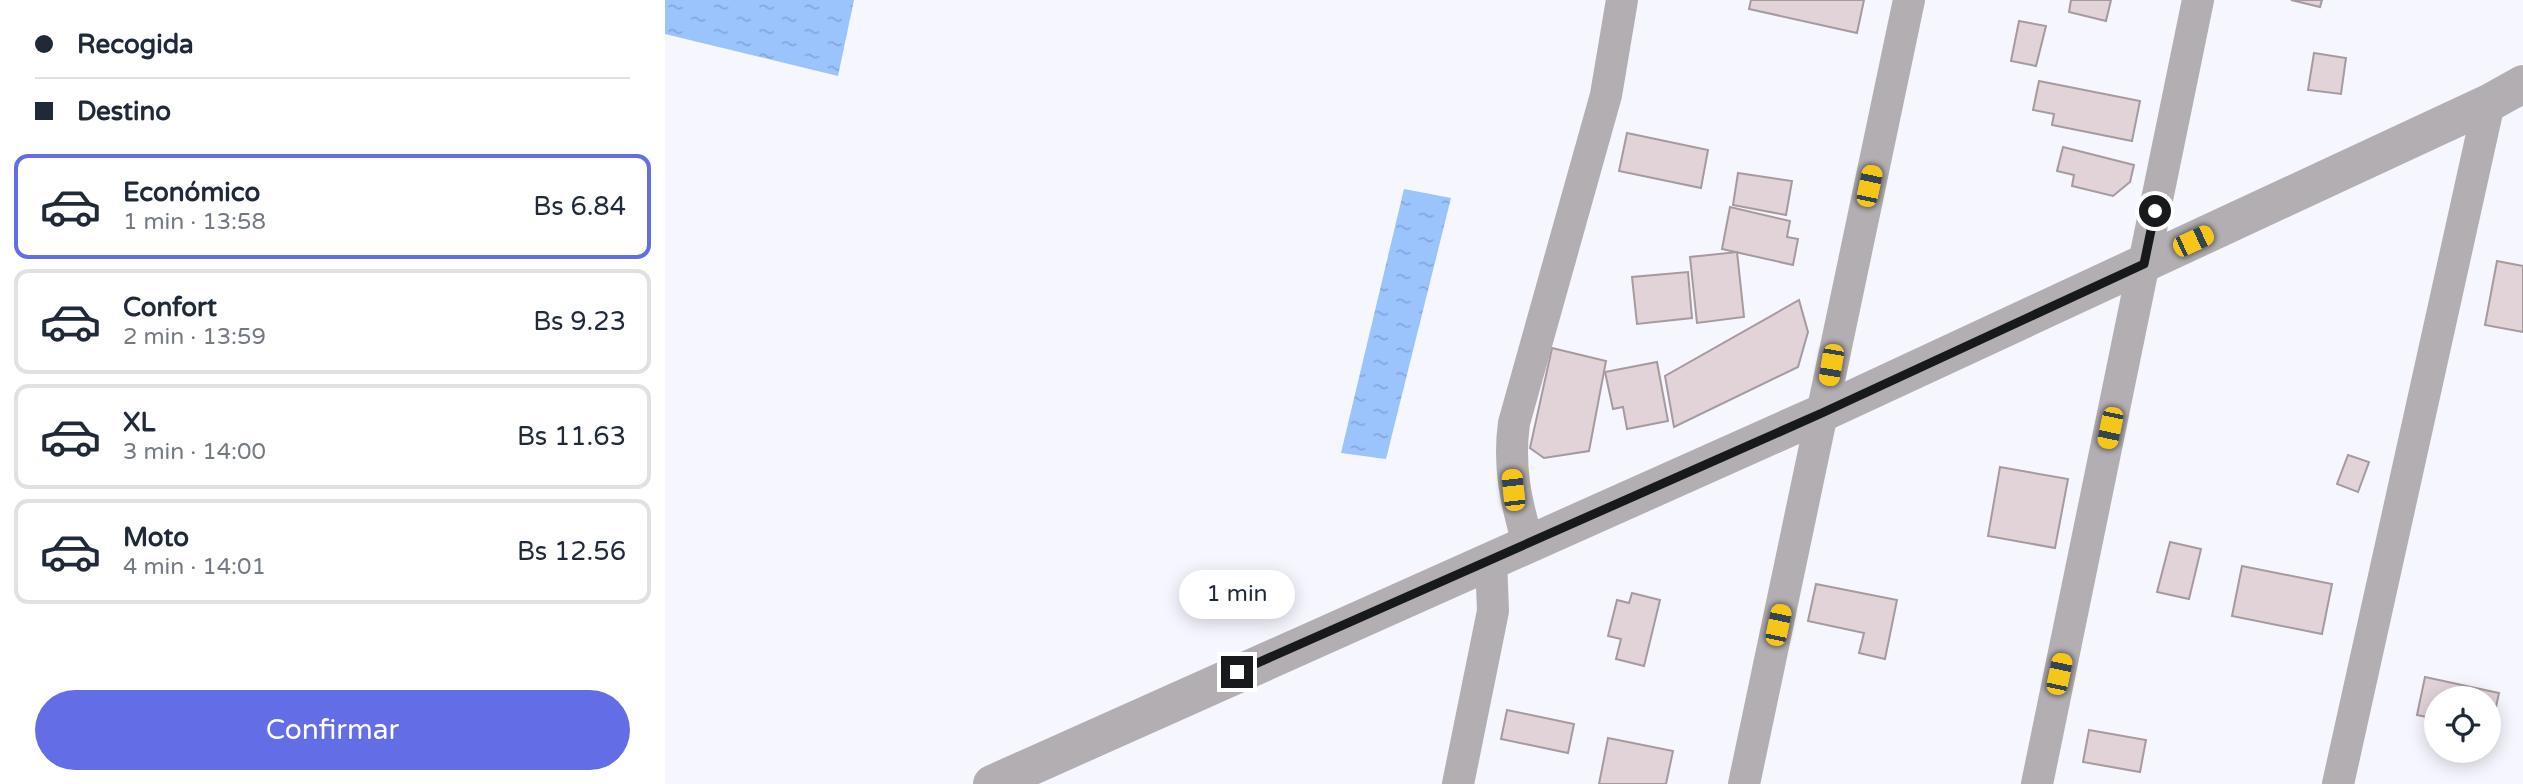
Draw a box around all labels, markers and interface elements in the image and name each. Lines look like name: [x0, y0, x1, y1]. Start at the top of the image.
text: Recogida: [77, 29, 194, 60]
text: Destino: [77, 96, 171, 127]
car: [1855, 163, 1884, 209]
icon: car: [39, 175, 102, 238]
text: Económico: [123, 177, 260, 208]
text: Bs 6.84: [533, 191, 626, 222]
route start: [2139, 195, 2171, 227]
text: 1 min · 13:58: [123, 208, 266, 236]
car: [2170, 223, 2217, 259]
icon: car: [39, 290, 102, 353]
text: Confort: [123, 292, 217, 323]
text: Bs 9.23: [533, 306, 626, 337]
text: 2 min · 13:59: [123, 323, 266, 351]
car: [1818, 342, 1845, 388]
icon: car: [39, 405, 102, 468]
car: [2096, 405, 2125, 451]
text: XL: [123, 407, 155, 438]
text: Bs 11.63: [517, 421, 626, 452]
text: 3 min · 14:00: [123, 438, 266, 466]
car: [1501, 468, 1526, 512]
icon: car: [39, 520, 102, 583]
text: Moto: [123, 522, 189, 553]
text: Bs 12.56: [517, 536, 626, 567]
text: 4 min · 14:01: [123, 553, 266, 581]
callout: 1 min: [1179, 570, 1295, 620]
text: 1 min: [1206, 580, 1268, 608]
car: [1764, 602, 1793, 648]
car: [2045, 651, 2074, 697]
route end: [1221, 656, 1253, 688]
map controls: [2424, 686, 2501, 763]
button: locate: [2424, 686, 2501, 763]
button: Confirmar: [35, 690, 630, 770]

